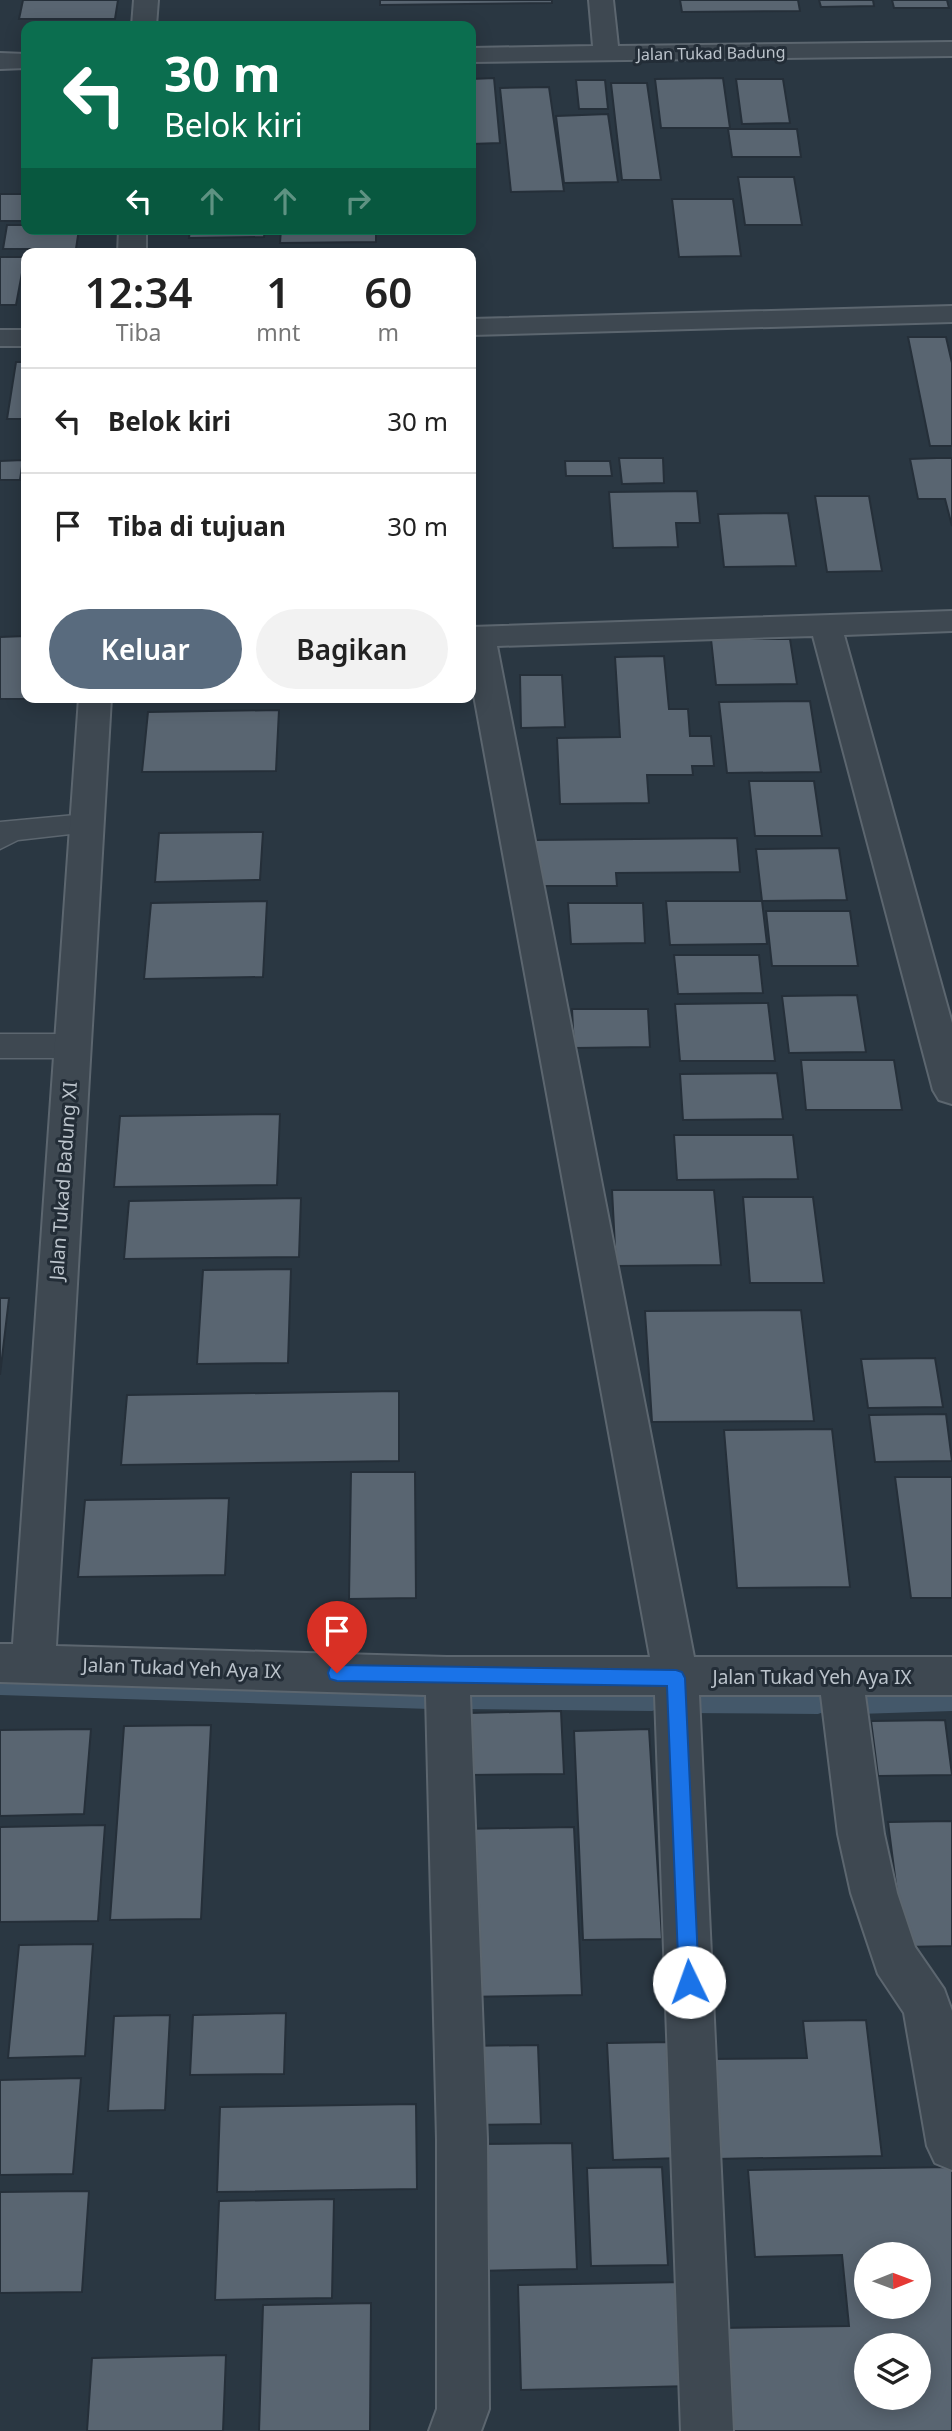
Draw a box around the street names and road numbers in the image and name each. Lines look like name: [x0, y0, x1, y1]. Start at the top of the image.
street label: Jalan Tukad Badung: [634, 41, 786, 65]
street label: Jalan Tukad Badung XI: [43, 1081, 83, 1283]
street label: Jalan Tukad Yeh Aya IX: [80, 1651, 283, 1684]
street label: Jalan Tukad Yeh Aya IX: [710, 1664, 912, 1690]

